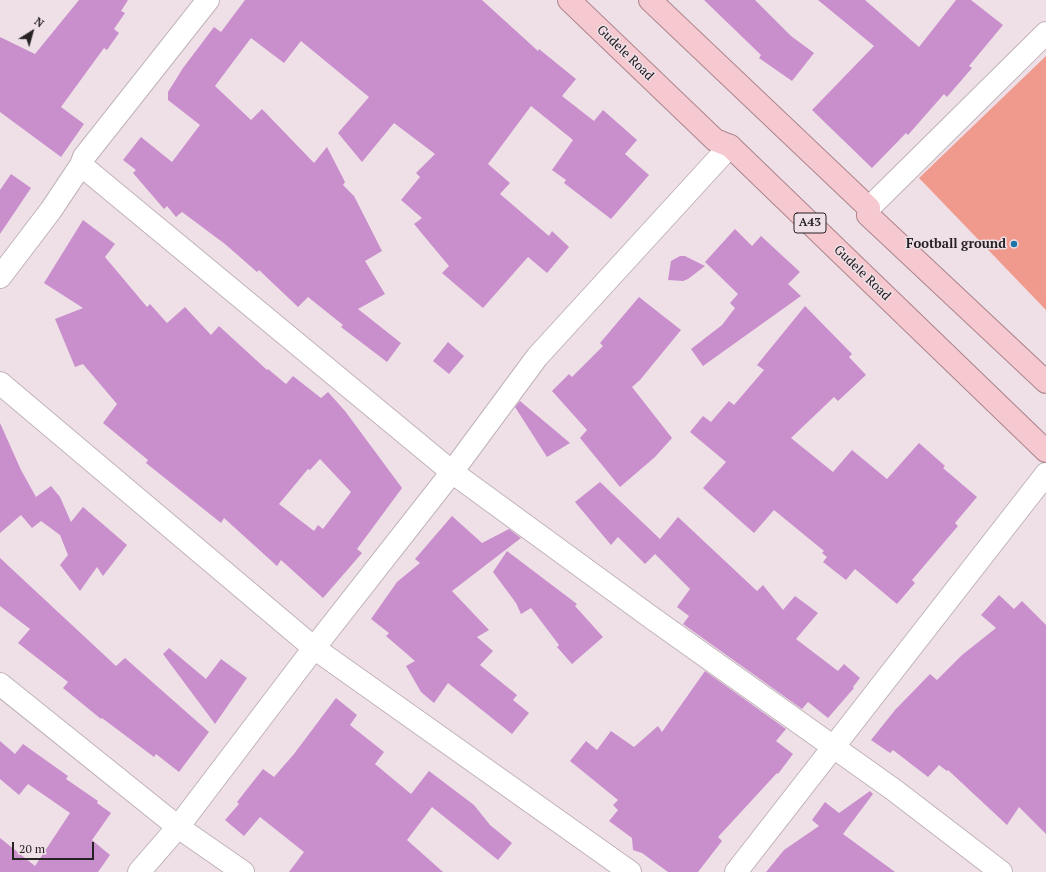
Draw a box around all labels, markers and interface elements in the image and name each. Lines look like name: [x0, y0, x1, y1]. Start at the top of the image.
north arrow: [12, 12, 52, 52]
text: N: [32, 14, 47, 31]
street label: Gudele Road: [593, 22, 657, 84]
road number: A43: [794, 213, 826, 233]
place label: Football ground: [906, 236, 1006, 252]
marker: Football ground: [1009, 239, 1019, 249]
street label: Gudele Road: [830, 242, 894, 304]
scale bar: [14, 834, 96, 860]
text: 20 m: [19, 841, 45, 856]

